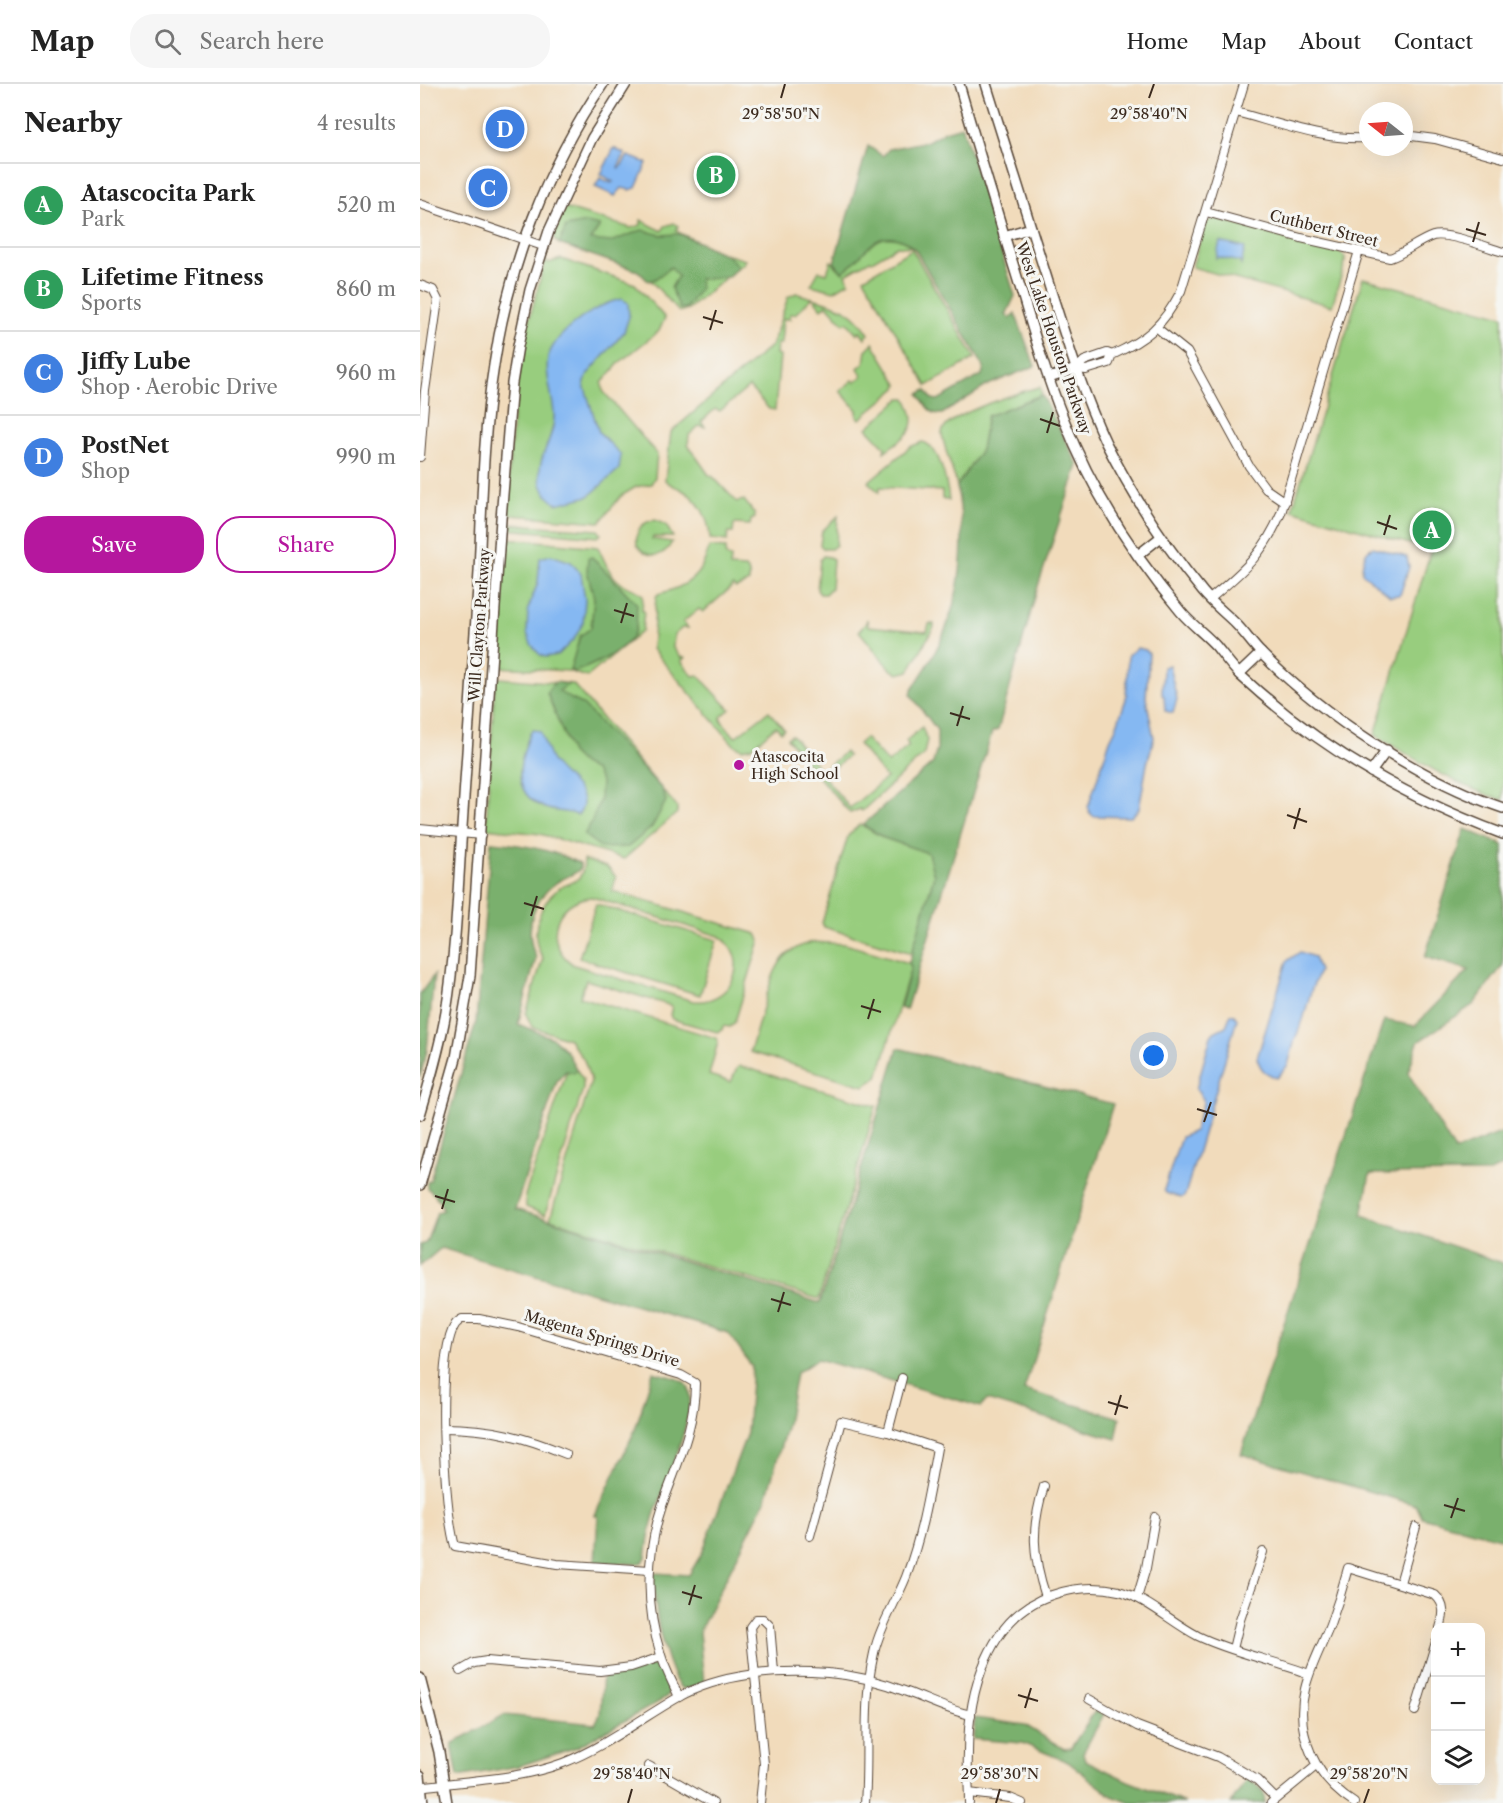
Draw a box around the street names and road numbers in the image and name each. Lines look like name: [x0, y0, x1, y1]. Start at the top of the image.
street label: Cuthbert Street: [1268, 205, 1381, 251]
street label: West Lake Houston Parkway: [1012, 238, 1096, 438]
street label: Will Clayton Parkway: [464, 547, 494, 703]
street label: Magenta Springs Drive: [522, 1305, 682, 1371]

